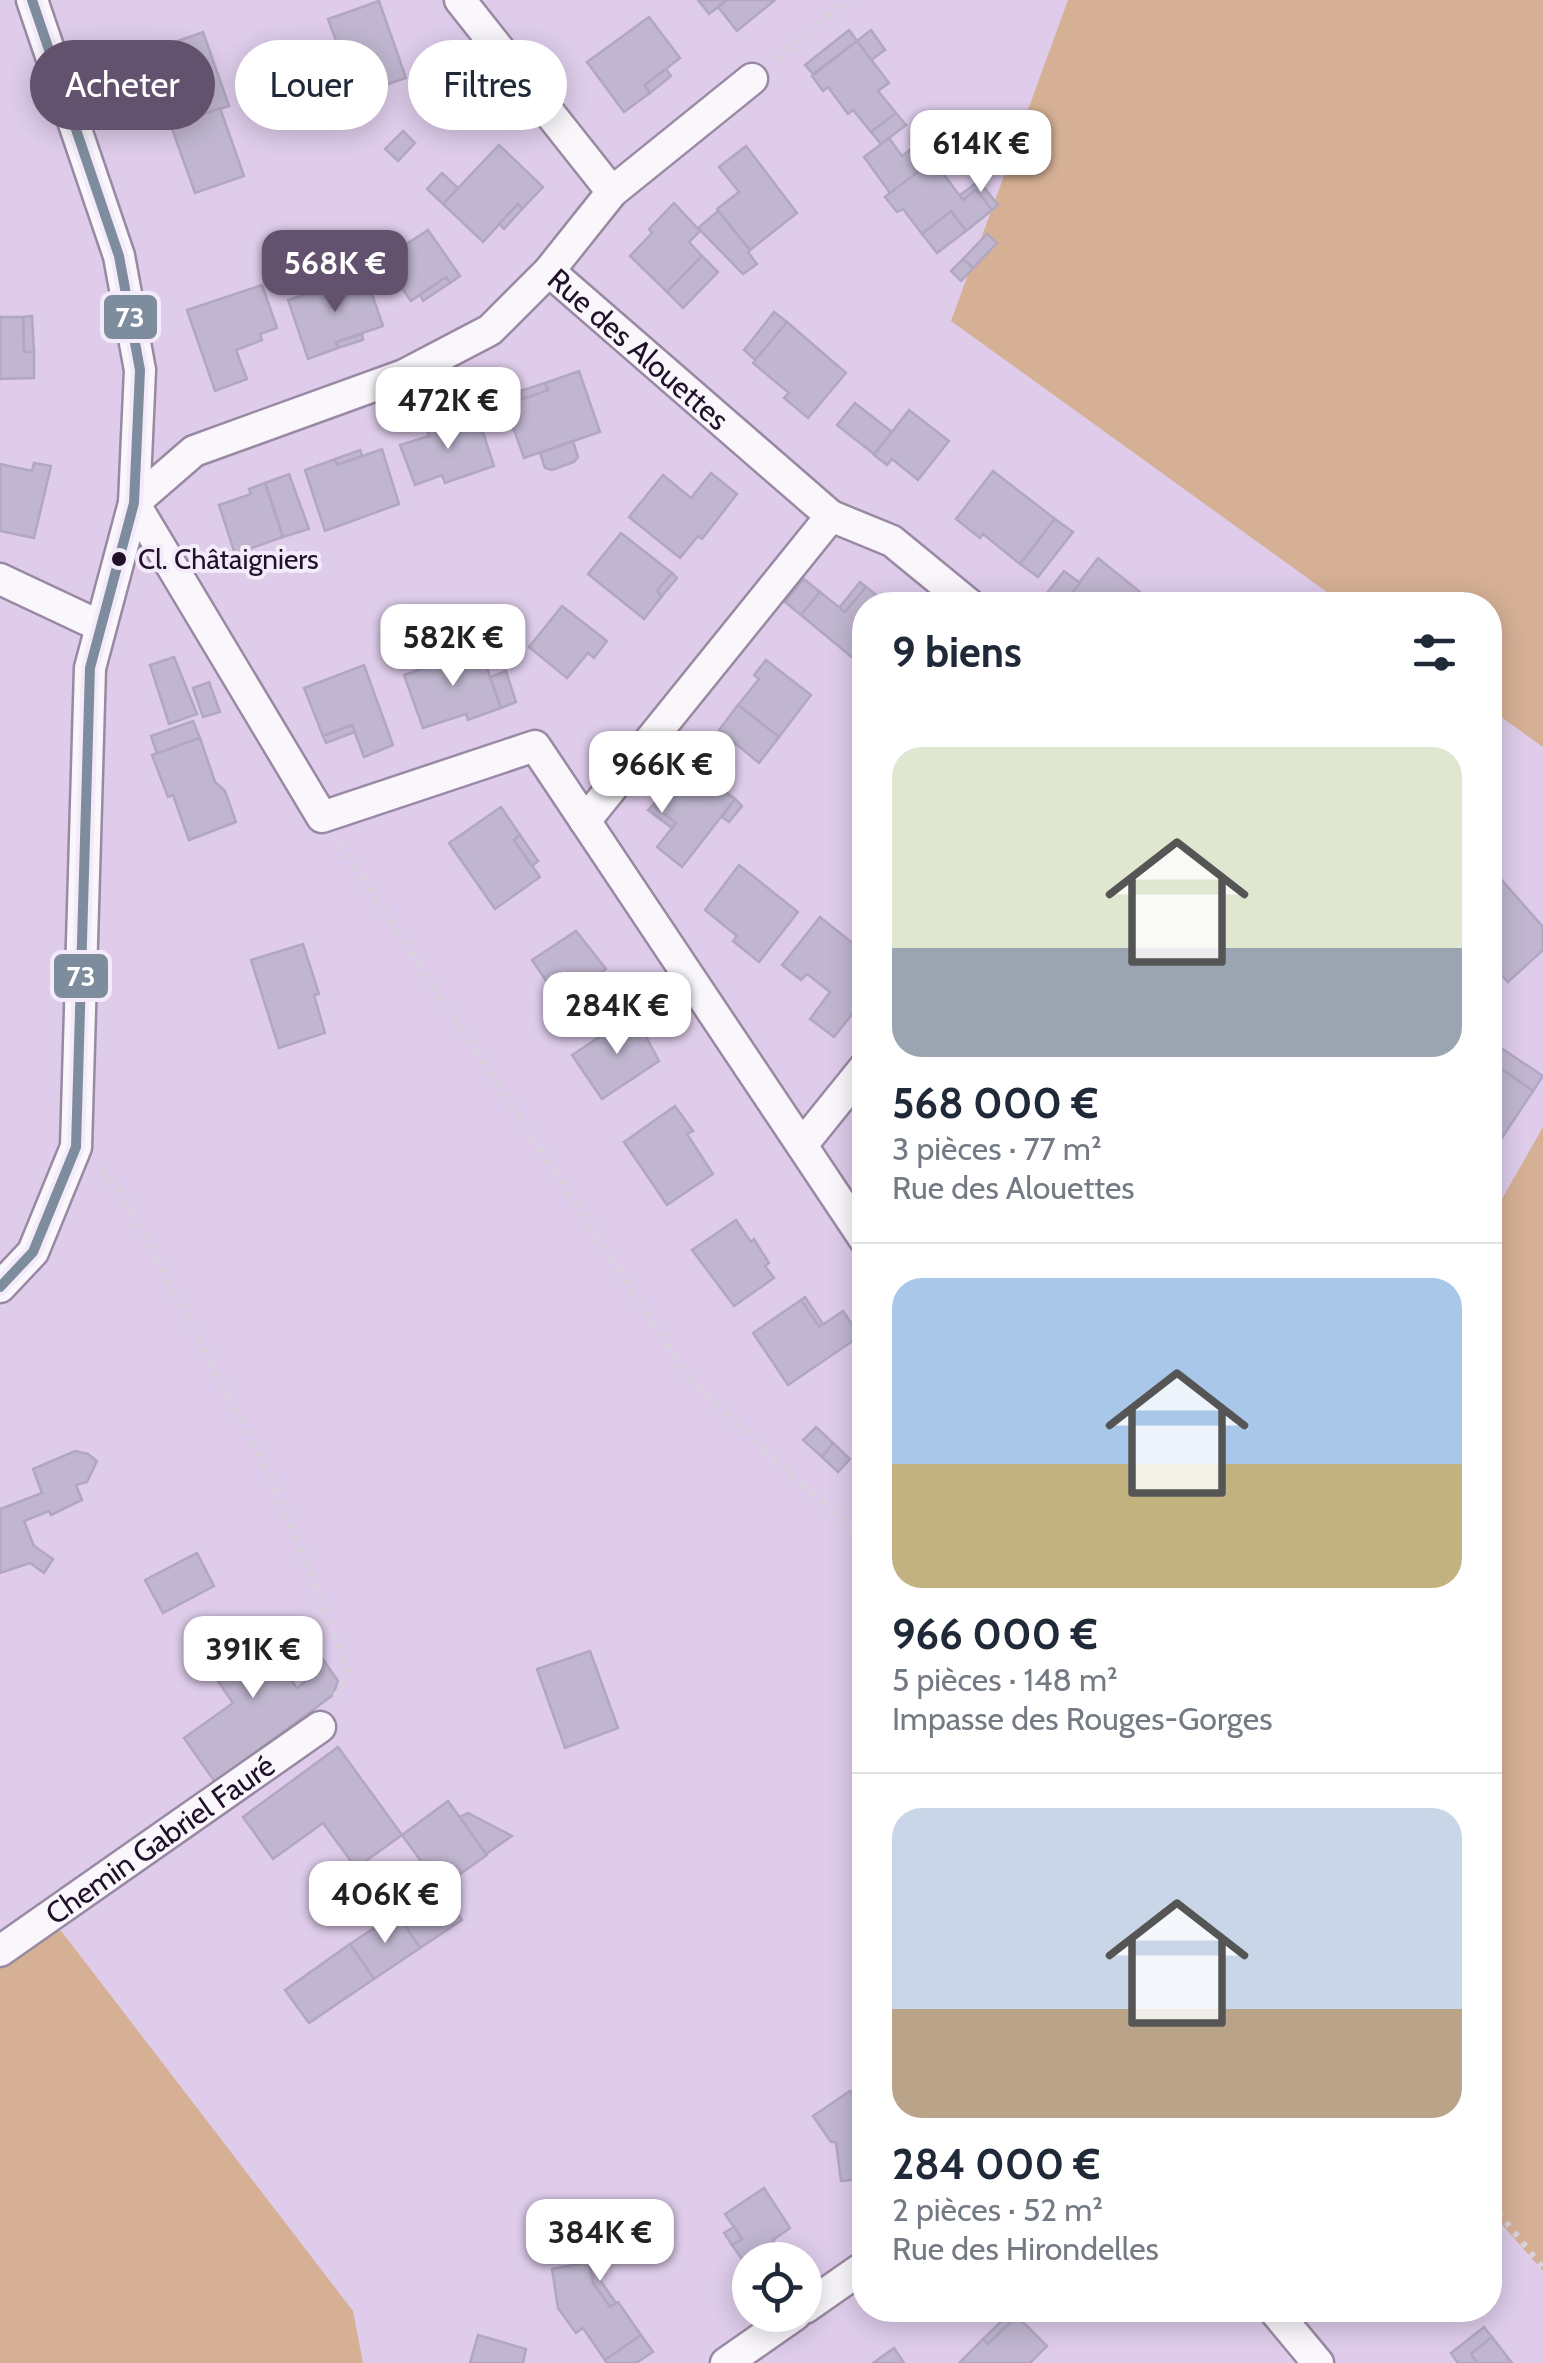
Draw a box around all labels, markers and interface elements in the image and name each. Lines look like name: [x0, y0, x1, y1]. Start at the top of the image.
chip: Acheter: [30, 40, 215, 130]
chip: Louer: [235, 40, 388, 130]
chip: Filtres: [408, 40, 567, 130]
pin: 614K €: [900, 110, 1062, 195]
text: 614K €: [932, 123, 1030, 162]
pin: 568K €: [254, 230, 416, 315]
text: 568K €: [284, 243, 386, 282]
street label: Rue des Alouettes: [541, 260, 737, 437]
line badge: 73: [102, 293, 159, 341]
text: 73: [115, 300, 145, 334]
pin: 472K €: [367, 367, 529, 452]
text: 472K €: [398, 380, 498, 419]
place label: Cl. Châtaigniers: [138, 542, 319, 576]
marker: Cl. Châtaigniers: [109, 549, 129, 569]
pin: 582K €: [372, 604, 534, 689]
text: 582K €: [402, 617, 504, 656]
icon: filters: [1407, 625, 1462, 680]
text: 9 biens: [892, 626, 1022, 678]
pin: 966K €: [581, 731, 743, 816]
text: 966K €: [611, 744, 713, 783]
icon: home: [1087, 812, 1267, 992]
line badge: 73: [52, 952, 110, 1000]
text: 73: [66, 959, 96, 993]
pin: 284K €: [536, 972, 698, 1057]
text: 284K €: [565, 985, 669, 1024]
text: 568 000 €: [892, 1077, 1098, 1129]
text: 3 pièces · 77 m²: [892, 1129, 1102, 1168]
text: Rue des Alouettes: [892, 1168, 1135, 1207]
icon: home: [1087, 1343, 1267, 1523]
text: 966 000 €: [892, 1608, 1098, 1660]
pin: 391K €: [172, 1616, 334, 1701]
text: 391K €: [206, 1629, 300, 1668]
text: 5 pièces · 148 m²: [892, 1660, 1118, 1699]
text: Impasse des Rouges-Gorges: [892, 1699, 1272, 1738]
street label: Chemin Gabriel Fauré: [38, 1746, 281, 1932]
pin: 406K €: [304, 1861, 466, 1946]
icon: home: [1087, 1873, 1267, 2053]
text: 406K €: [331, 1874, 439, 1913]
text: 284 000 €: [892, 2138, 1100, 2190]
text: 2 pièces · 52 m²: [892, 2190, 1103, 2229]
pin: 384K €: [519, 2199, 681, 2284]
text: 384K €: [548, 2212, 652, 2251]
text: Rue des Hirondelles: [892, 2229, 1159, 2268]
map controls: [732, 2242, 822, 2332]
button: locate: [732, 2242, 822, 2332]

